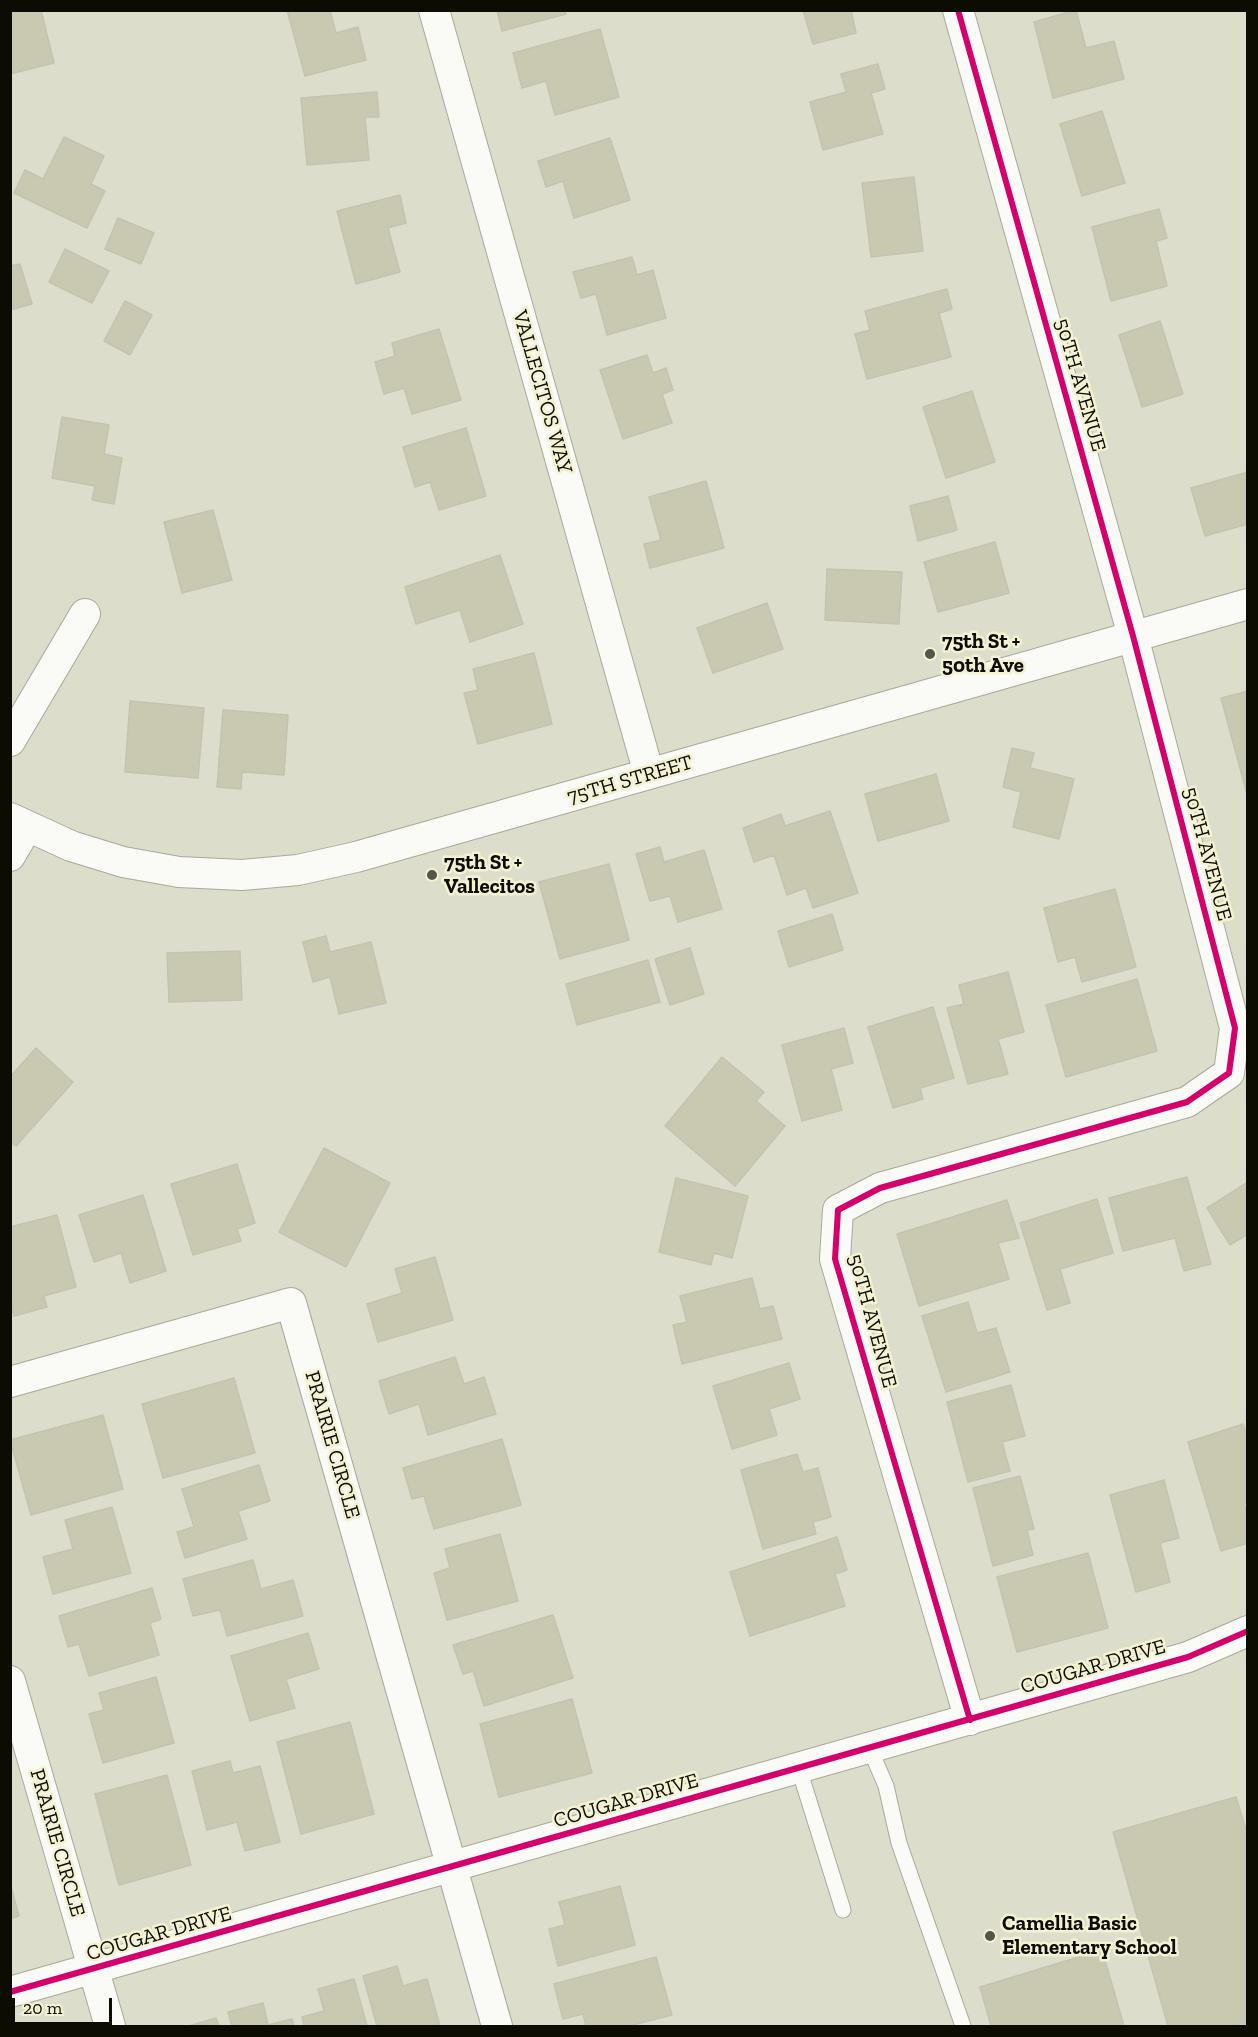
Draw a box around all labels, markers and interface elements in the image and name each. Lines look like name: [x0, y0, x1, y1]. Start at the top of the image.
street label: VALLECITOS WAY: [507, 307, 577, 477]
street label: 50TH AVENUE: [1049, 316, 1111, 454]
place label: 75th St + 50th Ave: [942, 629, 1024, 679]
marker: 75th St + 50th Ave: [923, 647, 937, 661]
street label: 75TH STREET: [564, 750, 696, 810]
street label: 50TH AVENUE: [1177, 784, 1237, 924]
place label: 75th St + Vallecitos: [444, 850, 535, 900]
marker: 75th St + Vallecitos: [425, 868, 439, 882]
street label: 50TH AVENUE: [842, 1251, 902, 1391]
street label: PRAIRIE CIRCLE: [299, 1368, 365, 1522]
street label: COUGAR DRIVE: [1018, 1634, 1168, 1700]
street label: PRAIRIE CIRCLE: [24, 1766, 90, 1920]
street label: COUGAR DRIVE: [551, 1768, 701, 1834]
street label: COUGAR DRIVE: [84, 1901, 234, 1967]
place label: Camellia Basic Elementary School: [1002, 1911, 1177, 1961]
marker: Camellia Basic Elementary School: [983, 1929, 997, 1943]
scale bar: [15, 1986, 116, 2024]
text: 20 m: [23, 1997, 62, 2019]

